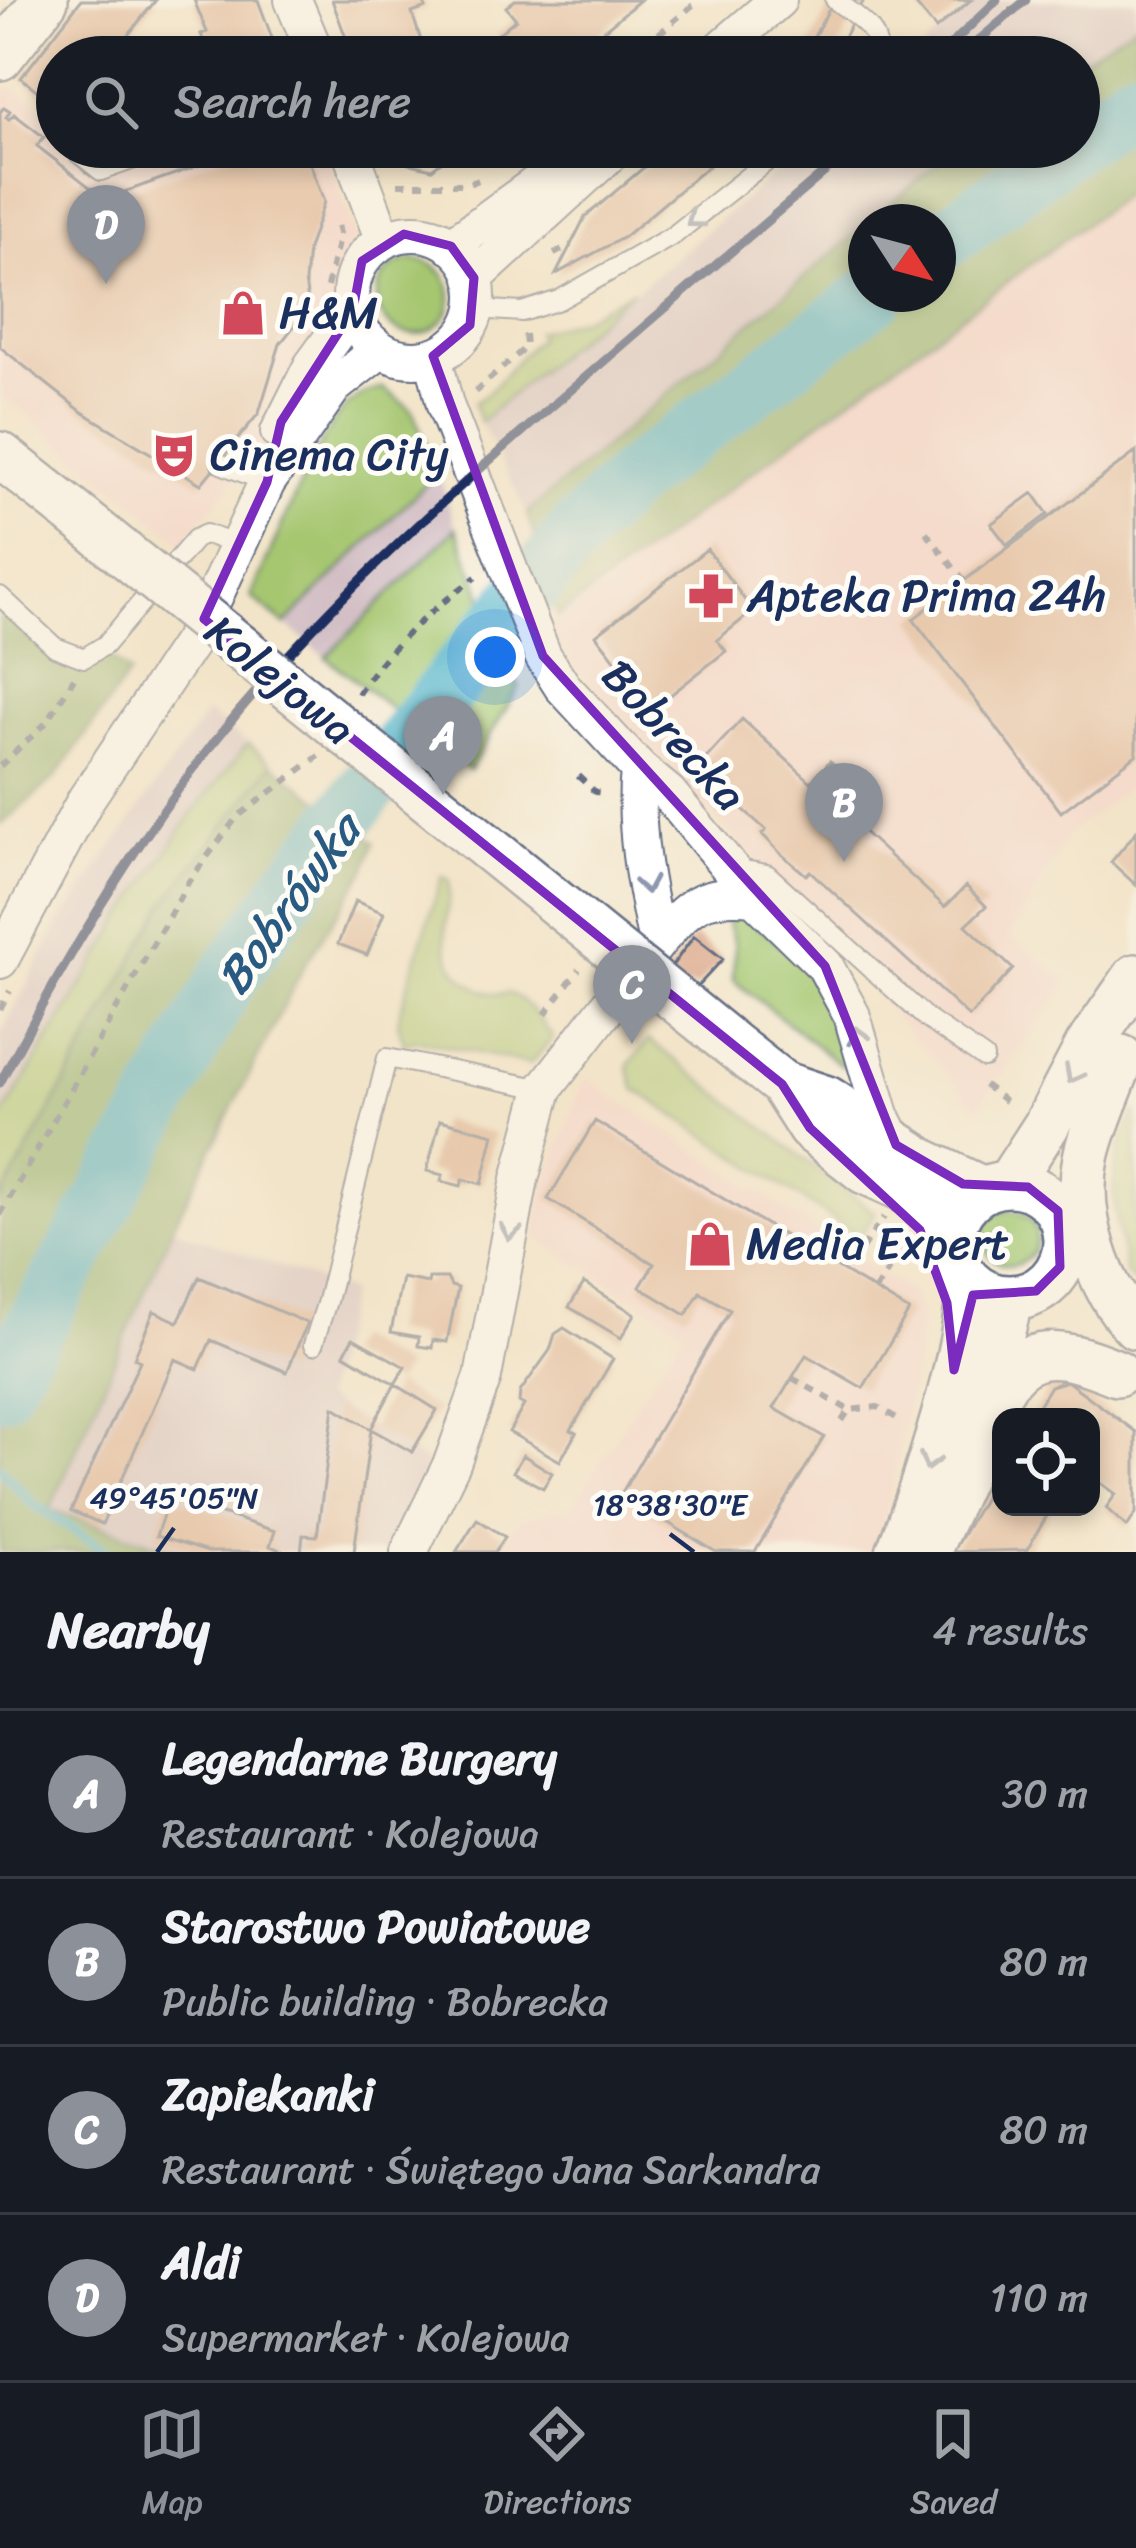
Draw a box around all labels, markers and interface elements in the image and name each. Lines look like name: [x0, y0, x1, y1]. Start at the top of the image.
search box: [36, 36, 1100, 168]
text: Search here: [174, 62, 411, 142]
icon: search: [78, 69, 144, 135]
pin: D: [67, 185, 145, 284]
north arrow: [848, 204, 956, 312]
one-way arrow: [686, 205, 707, 227]
place label: H&M: [279, 273, 378, 353]
shop icon: H&M: [218, 288, 268, 338]
place label: Cinema City: [210, 415, 449, 495]
theatre icon: Cinema City: [149, 430, 199, 480]
place label: Apteka Prima 24h: [746, 556, 1106, 636]
pharmacy icon: Apteka Prima 24h: [686, 571, 736, 621]
street label: Kolejowa: [186, 593, 374, 767]
your location: [465, 627, 525, 687]
street label: Bobrecka: [581, 640, 767, 830]
pin: A: [404, 696, 482, 795]
pin: B: [805, 763, 883, 862]
water label: Bobrówka: [193, 790, 387, 1013]
one-way arrow: [632, 875, 657, 895]
pin: C: [593, 945, 671, 1044]
one-way arrow: [847, 1025, 872, 1046]
one-way arrow: [1064, 1063, 1087, 1084]
place label: Media Expert: [746, 1204, 1009, 1284]
shop icon: Media Expert: [685, 1219, 735, 1269]
one-way arrow: [498, 1221, 524, 1241]
map controls: [992, 1408, 1100, 1516]
button: locate: [992, 1408, 1100, 1516]
one-way arrow: [919, 1451, 944, 1471]
text: 49°45'05"N: [90, 1471, 259, 1525]
text: 18°38'30"E: [593, 1478, 749, 1532]
text: Nearby: [48, 1585, 209, 1675]
text: 4 results: [933, 1596, 1088, 1665]
text: Legendarne Burgery: [162, 1719, 557, 1799]
text: A: [74, 1759, 100, 1828]
text: 30 m: [1002, 1759, 1088, 1828]
text: Restaurant · Kolejowa: [162, 1799, 539, 1868]
text: Starostwo Powiatowe: [162, 1887, 590, 1967]
text: B: [75, 1927, 99, 1996]
text: 80 m: [1000, 1927, 1088, 1996]
text: Public building · Bobrecka: [162, 1967, 608, 2036]
text: Zapiekanki: [162, 2055, 374, 2135]
text: C: [75, 2095, 99, 2164]
text: 80 m: [1000, 2095, 1088, 2164]
text: Restaurant · Świętego Jana Sarkandra: [162, 2135, 820, 2204]
text: Aldi: [162, 2223, 240, 2303]
text: D: [75, 2263, 99, 2332]
text: 110 m: [990, 2263, 1088, 2332]
text: Supermarket · Kolejowa: [162, 2303, 570, 2372]
tab: Map: [139, 2401, 205, 2531]
tab: Directions: [484, 2401, 631, 2531]
tab: Saved: [910, 2401, 997, 2531]

